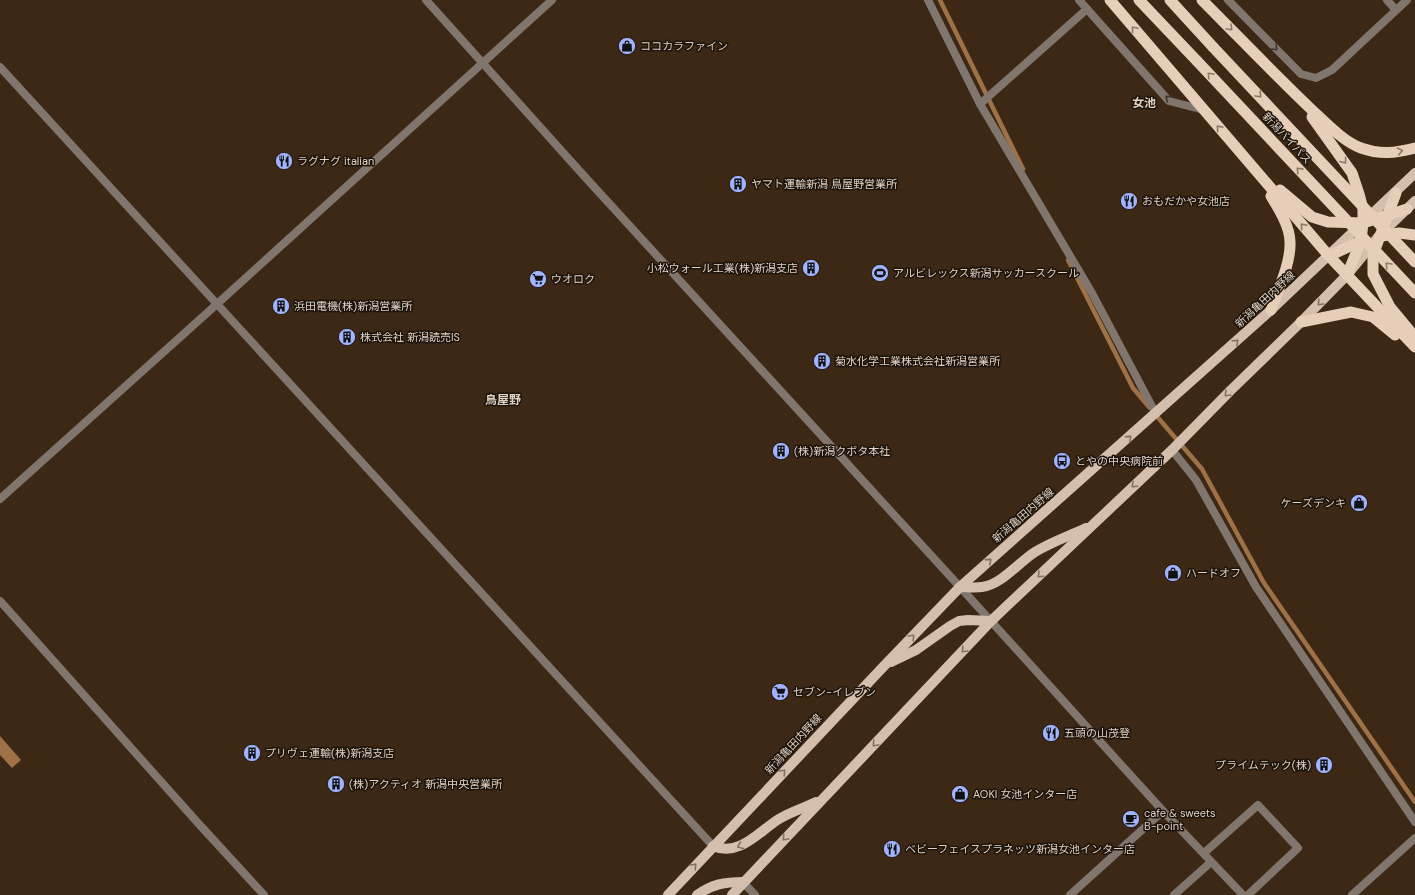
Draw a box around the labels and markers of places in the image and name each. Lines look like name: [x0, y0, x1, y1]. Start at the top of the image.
shop icon: ココカラファイン: [617, 36, 637, 56]
place label: ココカラファイン: [640, 39, 728, 53]
restaurant icon: ラグナグ italian: [274, 151, 294, 171]
place label: ラグナグ italian: [297, 154, 374, 168]
building icon: ヤマト運輸新潟 鳥屋野営業所: [728, 174, 748, 194]
place label: ヤマト運輸新潟 鳥屋野営業所: [751, 177, 898, 191]
restaurant icon: おもだかや女池店: [1119, 191, 1139, 211]
place label: おもだかや女池店: [1142, 194, 1230, 208]
building icon: 小松ウォール工業(株)新潟支店: [801, 258, 821, 278]
place label: 小松ウォール工業(株)新潟支店: [647, 261, 798, 275]
sports icon: アルビレックス新潟サッカースクール: [870, 263, 890, 283]
place label: アルビレックス新潟サッカースクール: [893, 266, 1079, 280]
supermarket icon: ウオロク: [528, 269, 548, 289]
place label: ウオロク: [551, 272, 595, 286]
building icon: 浜田電機(株)新潟営業所: [271, 296, 291, 316]
place label: 浜田電機(株)新潟営業所: [294, 299, 413, 313]
building icon: 株式会社 新潟読売IS: [337, 327, 357, 347]
place label: 株式会社 新潟読売IS: [360, 330, 460, 344]
building icon: 菊水化学工業株式会社新潟営業所: [812, 351, 832, 371]
place label: 菊水化学工業株式会社新潟営業所: [835, 354, 1001, 368]
building icon: (株)新潟クボタ本社: [771, 441, 791, 461]
place label: (株)新潟クボタ本社: [794, 444, 890, 458]
bus stop icon: とやの中央病院前: [1052, 451, 1072, 471]
place label: とやの中央病院前: [1075, 454, 1163, 468]
shop icon: ケーズデンキ: [1349, 493, 1369, 513]
place label: ケーズデンキ: [1281, 496, 1346, 510]
shop icon: ハードオフ: [1163, 563, 1183, 583]
place label: ハードオフ: [1186, 566, 1241, 580]
supermarket icon: セブン-イレブン: [770, 682, 790, 702]
place label: セブン-イレブン: [793, 685, 876, 699]
restaurant icon: 五頭の山茂登: [1041, 723, 1061, 743]
place label: 五頭の山茂登: [1064, 726, 1130, 740]
building icon: プリヴェ運輸(株)新潟支店: [242, 743, 262, 763]
place label: プリヴェ運輸(株)新潟支店: [265, 746, 394, 760]
building icon: プライムテック(株): [1314, 755, 1334, 775]
place label: プライムテック(株): [1215, 758, 1311, 772]
building icon: (株)アクティオ 新潟中央営業所: [326, 774, 346, 794]
place label: (株)アクティオ 新潟中央営業所: [349, 777, 503, 791]
shop icon: AOKI 女池インター店: [950, 784, 970, 804]
place label: AOKI 女池インター店: [973, 787, 1077, 801]
place label: cafe & sweets B-point: [1144, 806, 1216, 833]
cafe icon: cafe & sweets B-point: [1121, 809, 1141, 829]
restaurant icon: ベビーフェイスプラネッツ新潟女池インター店: [882, 839, 902, 859]
place label: ベビーフェイスプラネッツ新潟女池インター店: [905, 842, 1135, 856]

